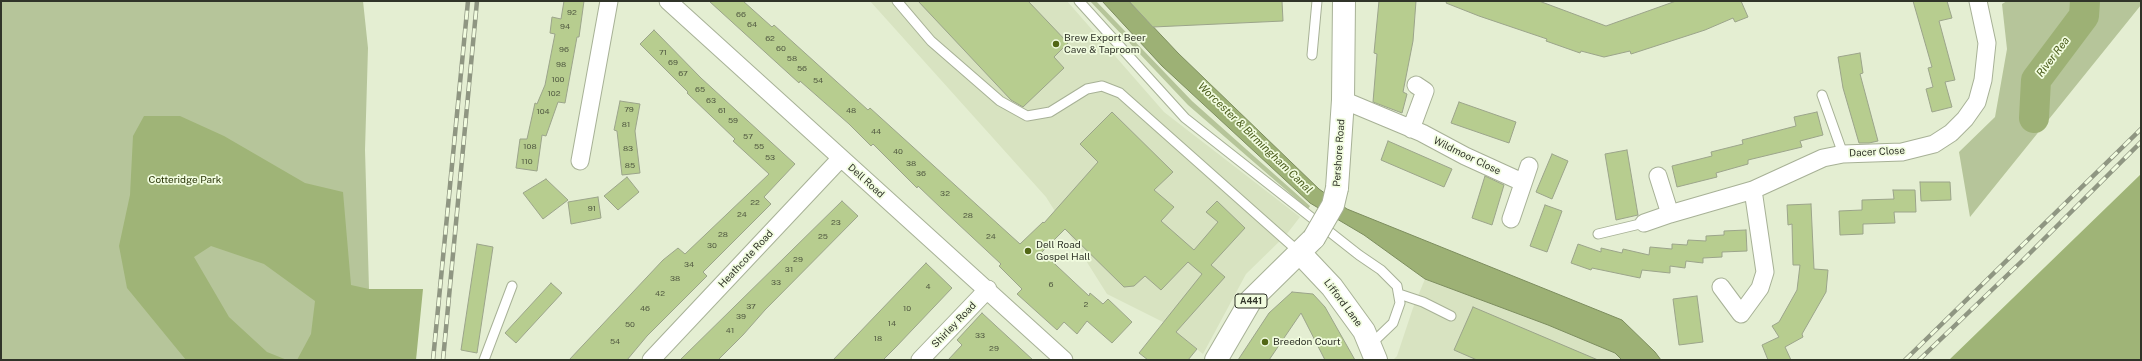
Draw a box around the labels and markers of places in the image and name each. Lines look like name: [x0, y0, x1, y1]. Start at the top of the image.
place label: Brew Export Beer Cave & Taproom: [1064, 32, 1146, 56]
marker: Brew Export Beer Cave & Taproom: [1051, 39, 1061, 49]
place label: Dell Road Gospel Hall: [1036, 239, 1090, 262]
marker: Dell Road Gospel Hall: [1023, 246, 1033, 256]
place label: Breedon Court: [1273, 336, 1341, 348]
marker: Breedon Court: [1260, 337, 1270, 347]

